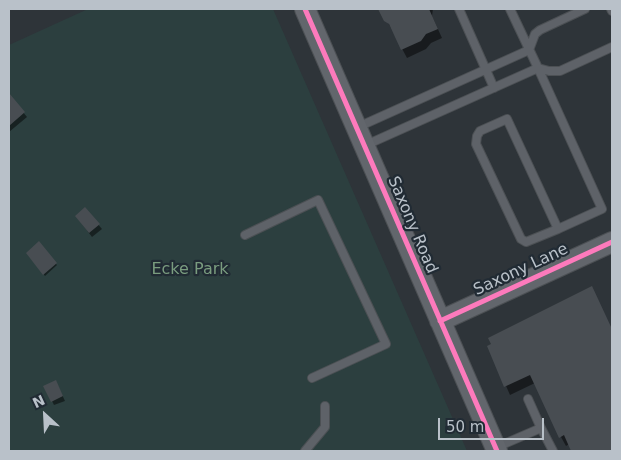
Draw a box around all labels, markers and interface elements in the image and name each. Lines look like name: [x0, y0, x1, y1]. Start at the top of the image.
street label: Saxony Road: [383, 174, 441, 276]
street label: Saxony Lane: [471, 240, 571, 300]
park label: Ecke Park: [151, 260, 229, 280]
north arrow: [20, 390, 70, 440]
text: N: [30, 392, 47, 411]
scale bar: [441, 408, 547, 440]
text: 50 m: [446, 418, 484, 436]

